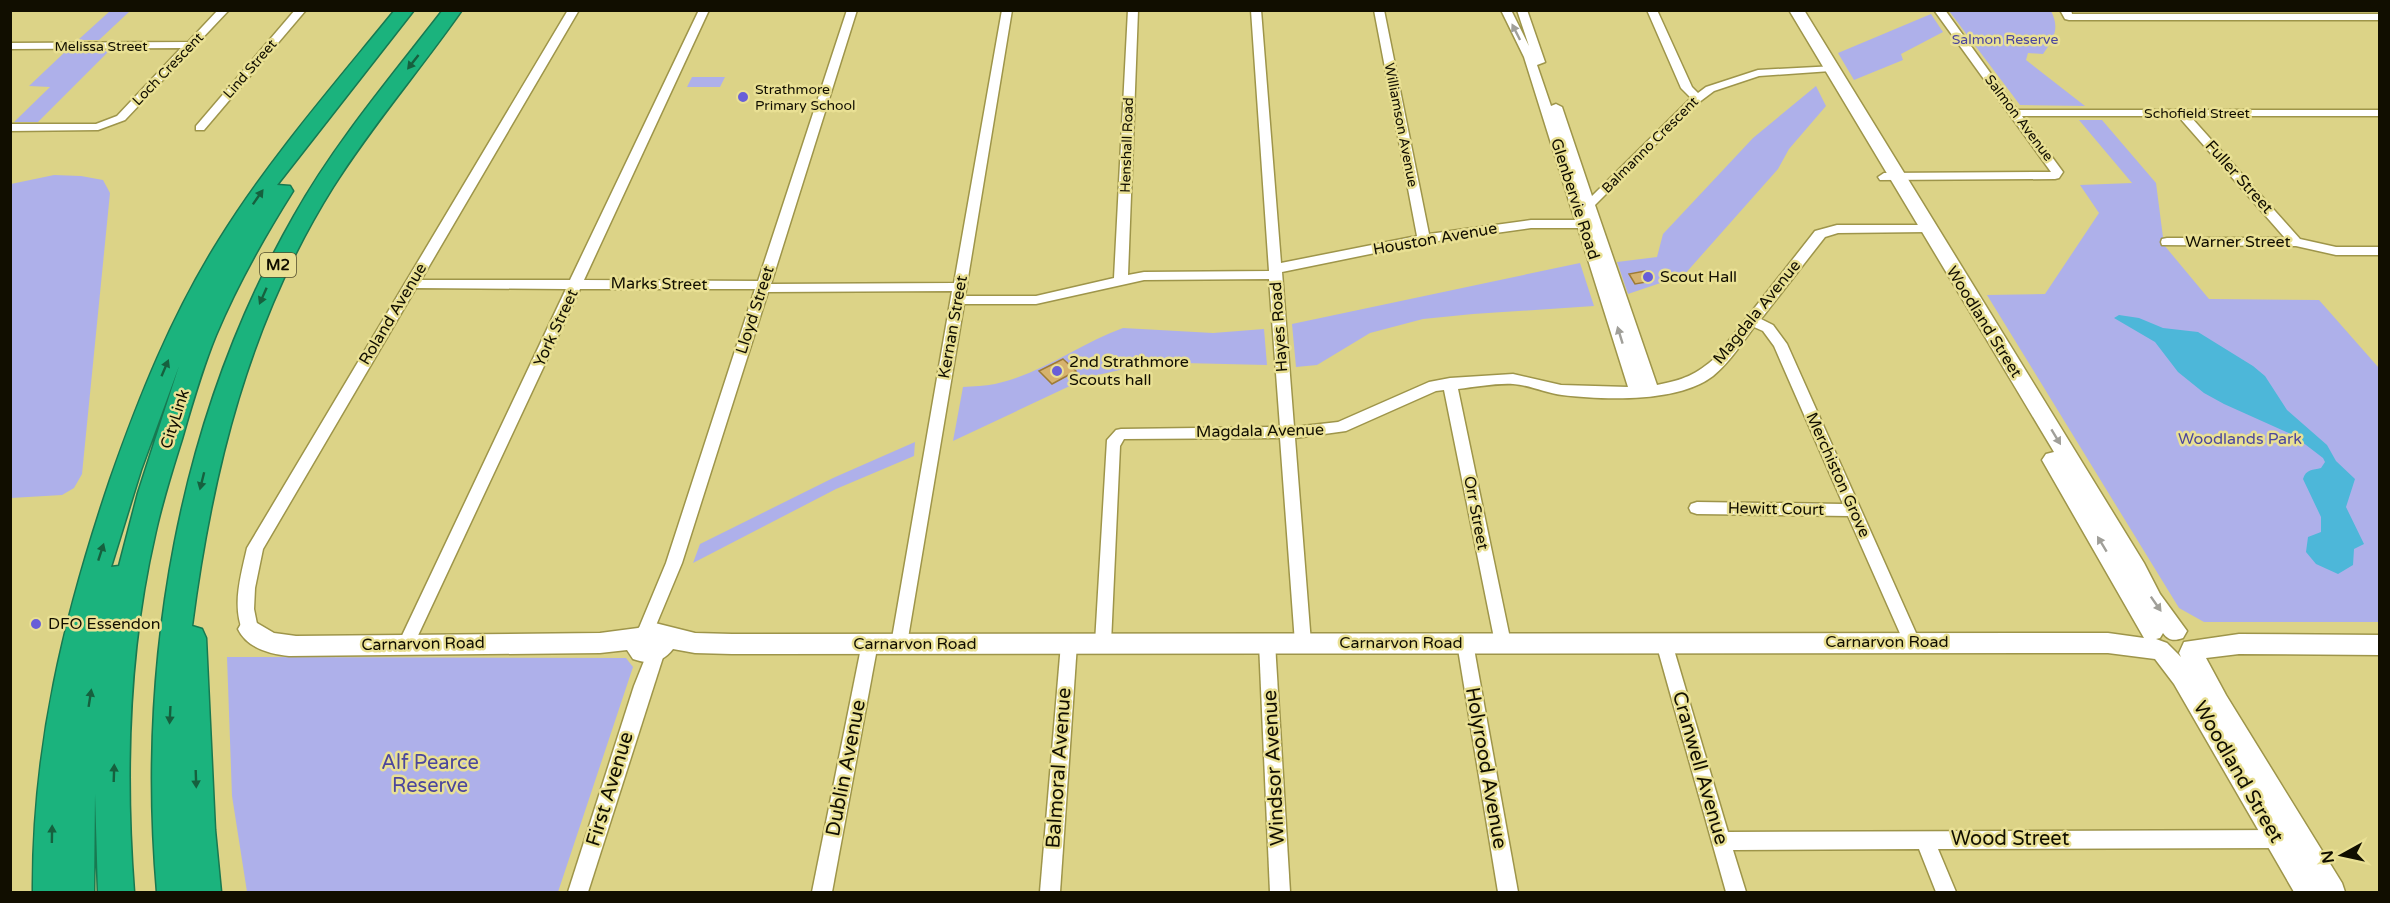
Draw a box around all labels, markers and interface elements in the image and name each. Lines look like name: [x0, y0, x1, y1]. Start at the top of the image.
one-way arrow: [1512, 23, 1521, 40]
street label: Loch Crescent: [129, 29, 207, 109]
park label: Salmon Reserve: [1952, 31, 2058, 48]
street label: Lind Street: [220, 36, 281, 102]
street label: Melissa Street: [54, 38, 148, 55]
one-way arrow: [407, 54, 419, 69]
street label: Williamson Avenue: [1381, 61, 1421, 189]
street label: Salmon Avenue: [1981, 72, 2057, 165]
place label: Strathmore Primary School: [755, 81, 856, 114]
marker: Strathmore Primary School: [736, 90, 750, 104]
street label: Balmanno Crescent: [1598, 93, 1702, 197]
street label: Henshall Road: [1117, 97, 1137, 193]
street label: Schofield Street: [2144, 105, 2251, 122]
street label: Glenbervie Road: [1546, 136, 1604, 262]
street label: Fuller Street: [2201, 136, 2277, 218]
one-way arrow: [252, 189, 264, 205]
street label: Houston Avenue: [1371, 218, 1499, 260]
street label: Warner Street: [2185, 232, 2291, 252]
road number: M2: [260, 253, 296, 277]
street label: Magdala Avenue: [1709, 256, 1805, 368]
street label: Roland Avenue: [355, 259, 431, 369]
street label: Woodland Street: [1942, 263, 2026, 381]
street label: Lloyd Street: [731, 264, 779, 356]
place label: Scout Hall: [1660, 267, 1737, 287]
marker: Scout Hall: [1641, 270, 1655, 284]
street label: Marks Street: [610, 273, 708, 295]
street label: Kernan Street: [934, 274, 972, 380]
street label: Hayes Road: [1266, 281, 1292, 373]
street label: York Street: [529, 286, 583, 370]
one-way arrow: [259, 288, 268, 305]
one-way arrow: [1615, 326, 1624, 344]
place label: 2nd Strathmore Scouts hall: [1069, 352, 1189, 390]
one-way arrow: [160, 358, 170, 376]
marker: 2nd Strathmore Scouts hall: [1050, 364, 1064, 378]
street label: CityLink: [156, 387, 194, 451]
street label: Merchiston Grove: [1801, 409, 1875, 541]
street label: Magdala Avenue: [1196, 420, 1324, 442]
one-way arrow: [2050, 429, 2061, 445]
park label: Woodlands Park: [2178, 429, 2302, 449]
one-way arrow: [196, 472, 206, 490]
street label: Orr Street: [1459, 474, 1493, 552]
street label: Hewitt Court: [1728, 498, 1824, 520]
one-way arrow: [2097, 536, 2108, 552]
one-way arrow: [96, 543, 106, 561]
one-way arrow: [2150, 596, 2162, 612]
place label: DFO Essendon: [48, 614, 160, 634]
marker: DFO Essendon: [29, 617, 43, 631]
street label: Carnarvon Road: [1825, 632, 1949, 652]
street label: Carnarvon Road: [361, 633, 485, 655]
street label: Carnarvon Road: [1339, 633, 1463, 653]
street label: Carnarvon Road: [853, 634, 977, 654]
street label: Holyrood Avenue: [1460, 685, 1512, 851]
street label: Balmoral Avenue: [1041, 687, 1077, 849]
one-way arrow: [86, 688, 95, 707]
street label: Windsor Avenue: [1258, 689, 1290, 847]
street label: Cranwell Avenue: [1667, 689, 1733, 847]
street label: Woodland Street: [2188, 697, 2288, 847]
street label: Dublin Avenue: [821, 698, 871, 838]
one-way arrow: [166, 706, 175, 725]
street label: First Avenue: [581, 729, 639, 849]
park label: Alf Pearce Reserve: [381, 751, 479, 798]
one-way arrow: [109, 764, 118, 783]
one-way arrow: [191, 770, 201, 789]
one-way arrow: [47, 825, 57, 844]
north arrow: [2312, 825, 2372, 885]
street label: Wood Street: [1951, 827, 2070, 851]
text: N: [2317, 849, 2339, 865]

